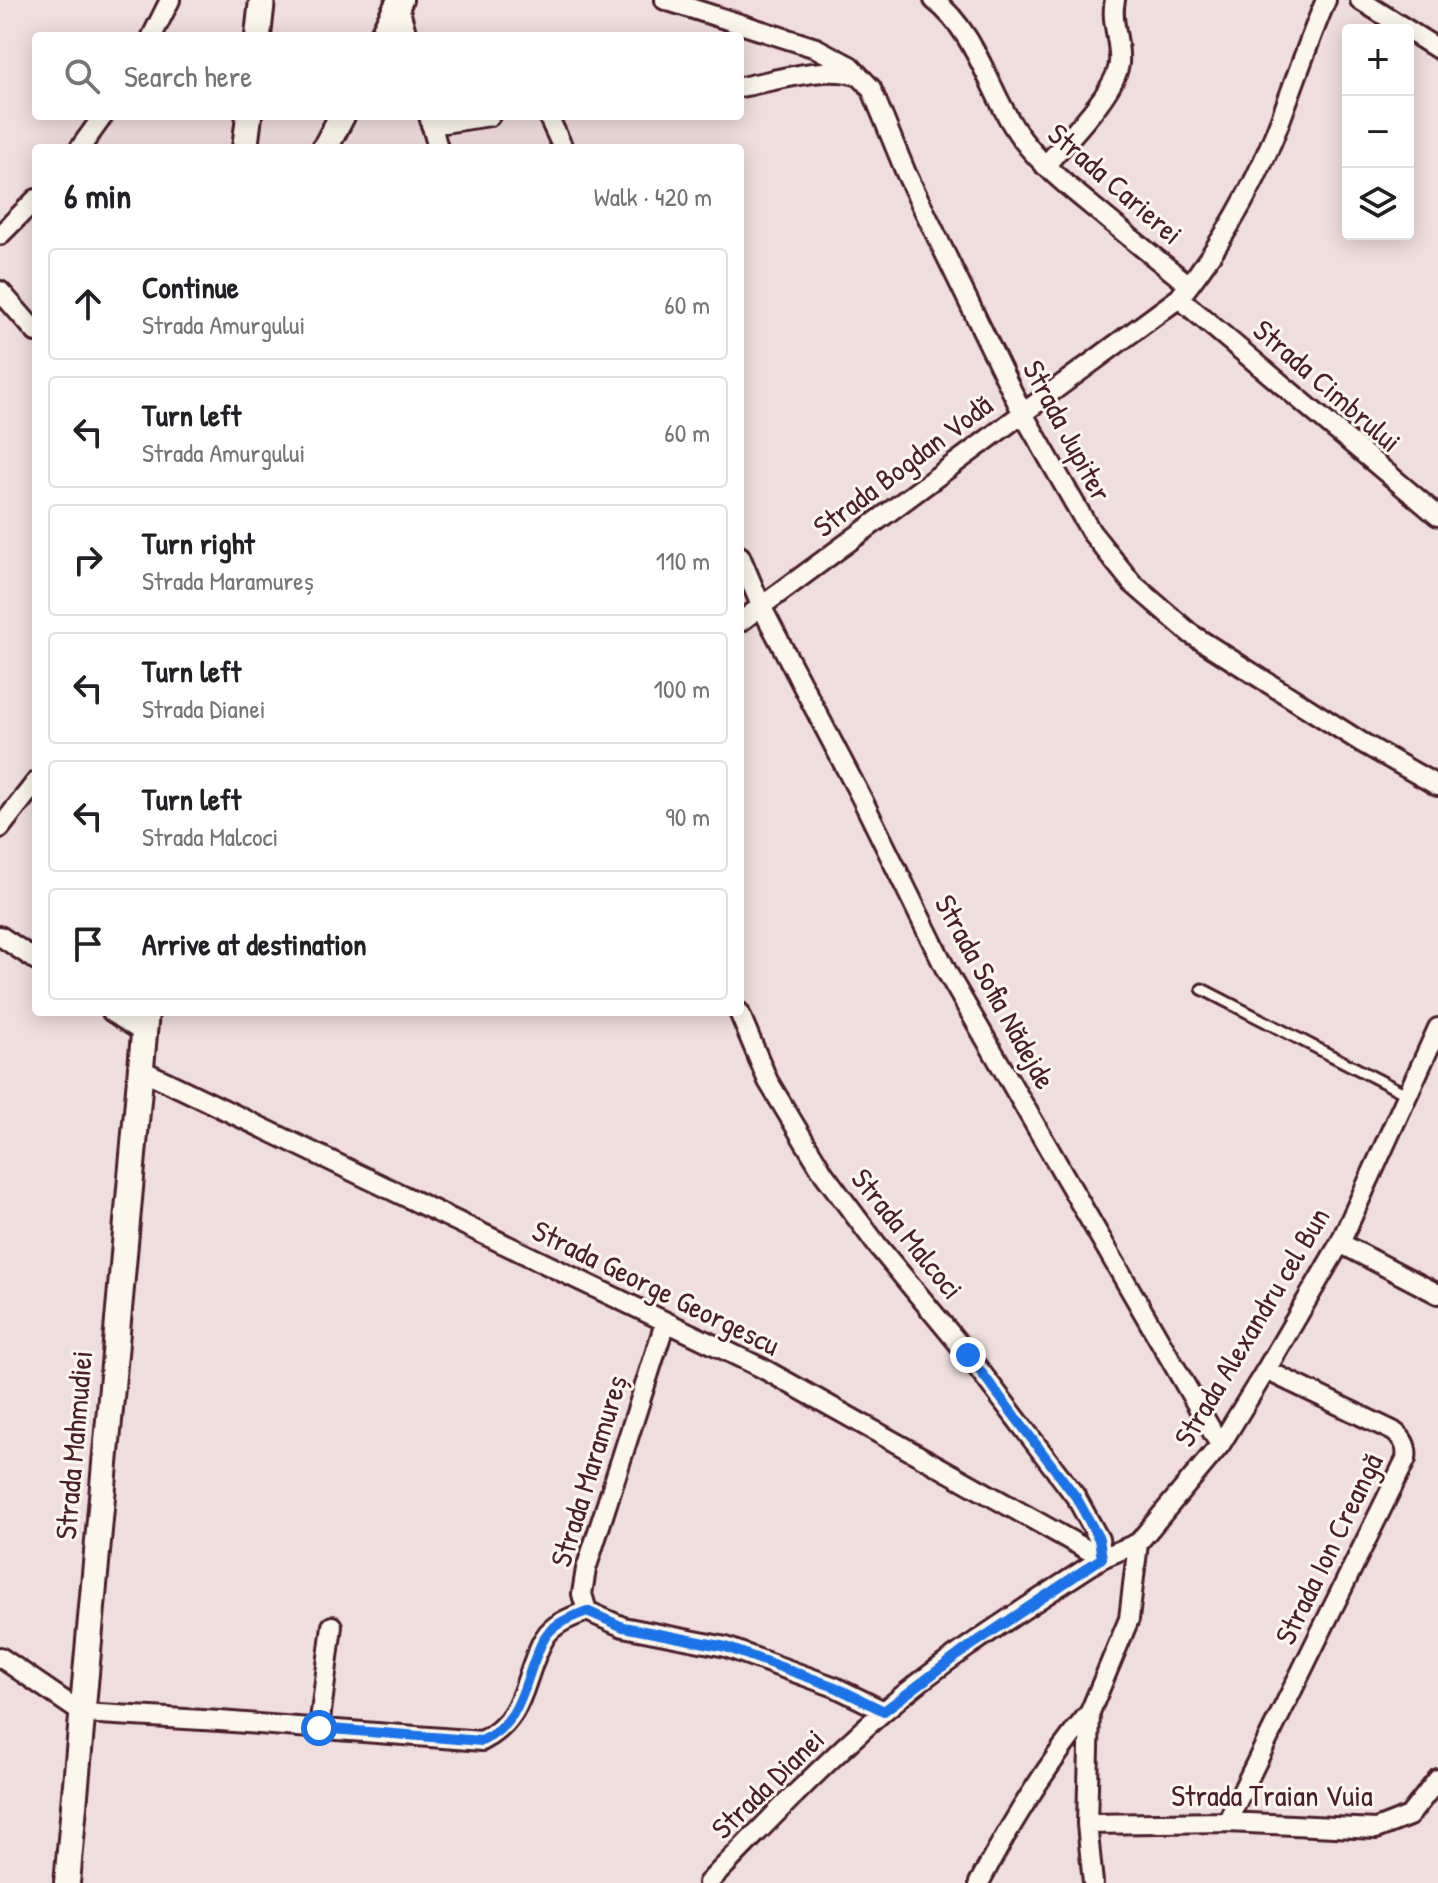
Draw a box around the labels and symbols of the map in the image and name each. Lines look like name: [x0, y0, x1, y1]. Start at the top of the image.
street label: Strada Carierei: [1040, 114, 1192, 253]
street label: Strada Cimbrului: [1245, 310, 1410, 461]
street label: Strada Jupiter: [1014, 353, 1122, 508]
street label: Strada Bogdan Vodă: [805, 384, 1000, 546]
street label: Strada Sofia Nădejde: [926, 887, 1066, 1096]
street label: Strada Malcoci: [843, 1160, 973, 1307]
street label: Strada Alexandru cel Bun: [1164, 1199, 1338, 1454]
street label: Strada George Georgescu: [526, 1210, 787, 1364]
route end: [950, 1337, 986, 1373]
street label: Strada Mahmudiei: [45, 1349, 101, 1541]
street label: Strada Maramureș: [540, 1370, 636, 1571]
street label: Strada Ion Creangă: [1265, 1446, 1392, 1651]
route start: [301, 1710, 337, 1746]
street label: Strada Dianei: [702, 1719, 833, 1847]
street label: Strada Traian Vuia: [1171, 1775, 1373, 1815]

